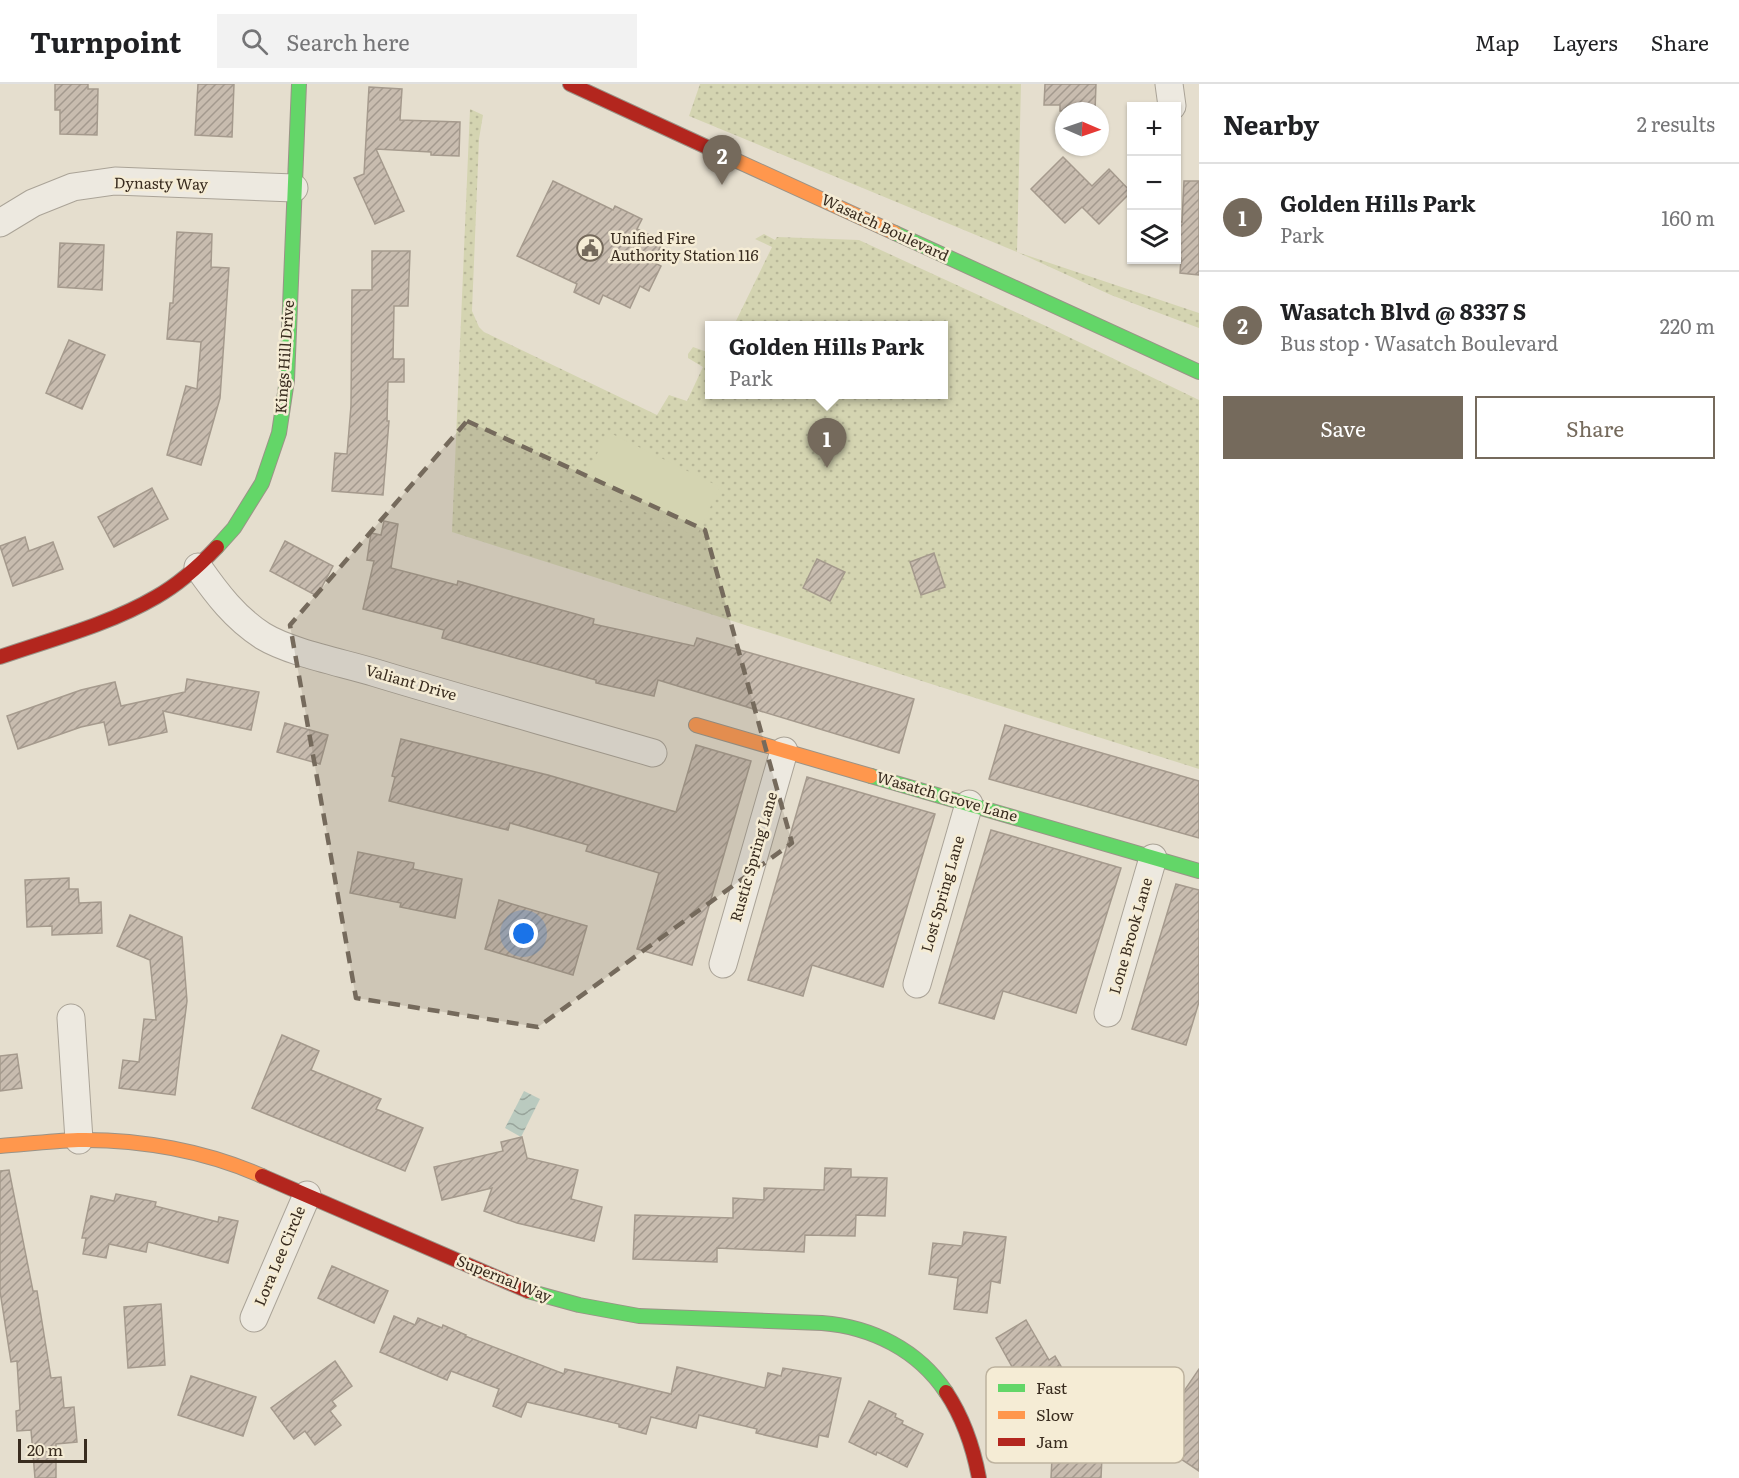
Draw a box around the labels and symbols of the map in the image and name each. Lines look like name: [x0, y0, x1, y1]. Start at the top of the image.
north arrow: [1055, 102, 1109, 156]
pin: 2: [702, 135, 742, 185]
street label: Dynasty Way: [114, 170, 209, 195]
street label: Wasatch Boulevard: [818, 187, 953, 266]
place label: Unified Fire Authority Station 116: [610, 226, 759, 266]
public building icon: Unified Fire Authority Station 116: [575, 233, 605, 263]
street label: Kings Hill Drive: [268, 299, 299, 415]
pin: 1: [808, 418, 846, 468]
street label: Valiant Drive: [363, 658, 460, 706]
street label: Wasatch Grove Lane: [874, 764, 1021, 827]
street label: Rustic Spring Lane: [723, 789, 782, 924]
street label: Lost Spring Lane: [914, 832, 969, 955]
street label: Lone Brook Lane: [1102, 874, 1157, 997]
your location: [509, 919, 538, 948]
street label: Lora Lee Circle: [247, 1201, 310, 1309]
street label: Supernal Way: [454, 1248, 556, 1307]
legend: [986, 1367, 1184, 1463]
text: Fast: [1036, 1375, 1068, 1399]
text: Slow: [1036, 1402, 1074, 1426]
text: Jam: [1036, 1429, 1069, 1453]
scale bar: [18, 1436, 87, 1464]

